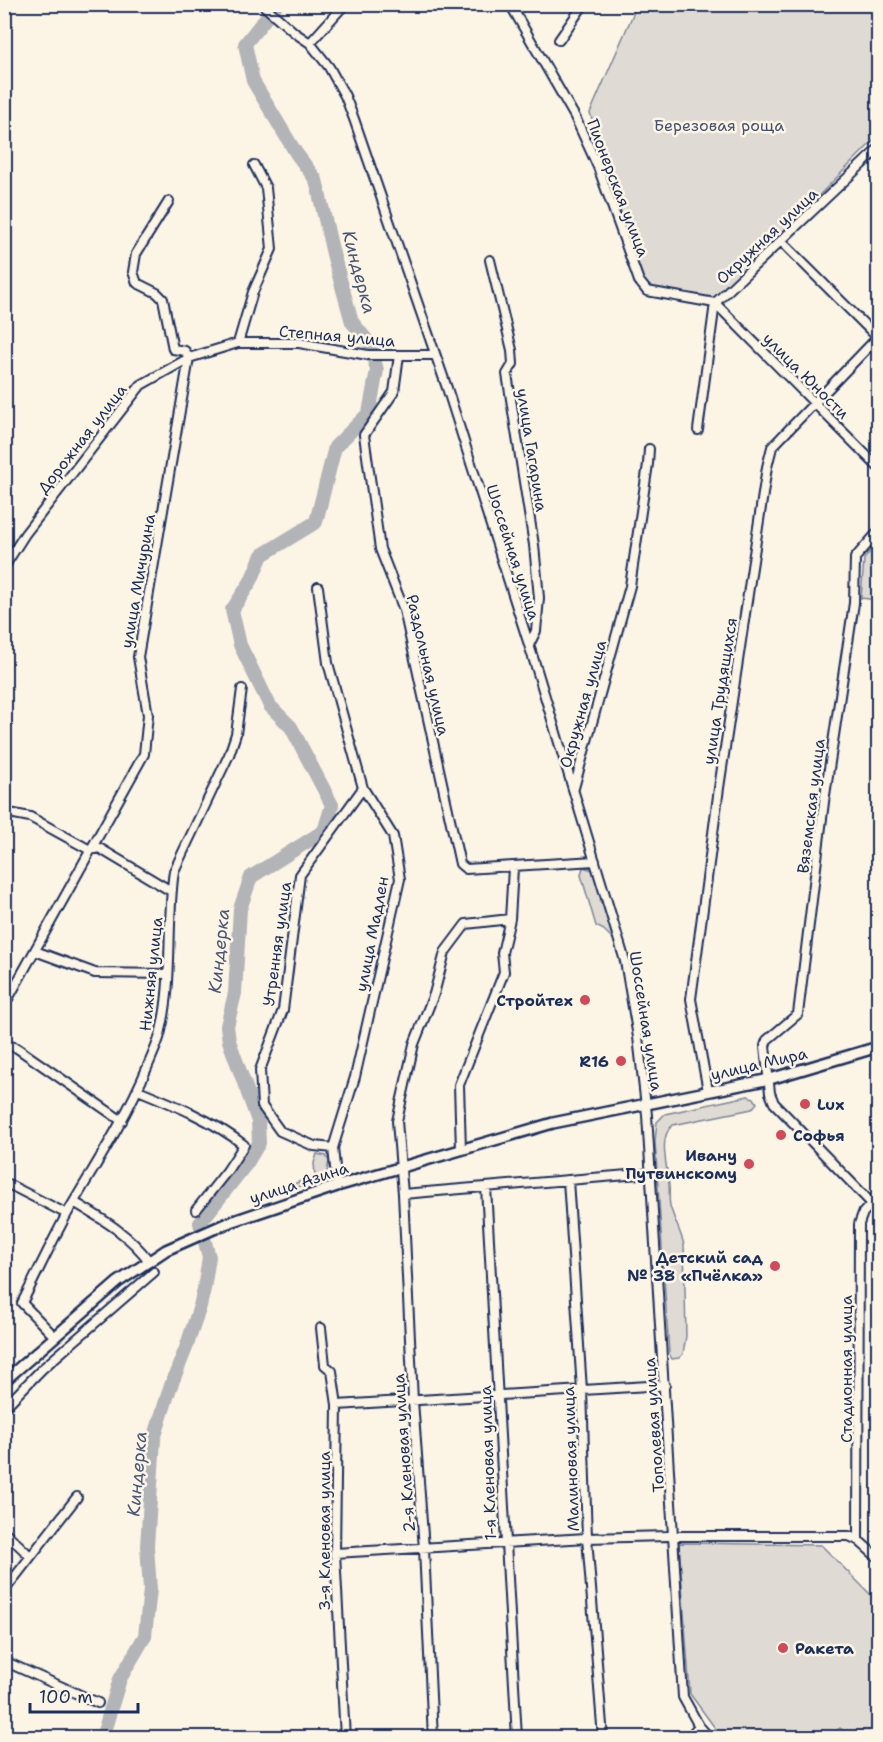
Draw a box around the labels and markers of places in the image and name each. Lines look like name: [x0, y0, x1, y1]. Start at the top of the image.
place label: Стройтех: [496, 990, 573, 1011]
marker: Стройтех: [578, 993, 592, 1007]
place label: R16: [579, 1051, 609, 1072]
marker: R16: [614, 1054, 628, 1068]
place label: Lux: [817, 1094, 844, 1115]
marker: Lux: [798, 1097, 812, 1111]
place label: Софья: [793, 1125, 845, 1146]
marker: Софья: [774, 1128, 788, 1142]
place label: Ивану Путвинскому: [625, 1145, 737, 1184]
marker: Ивану Путвинскому: [742, 1157, 756, 1171]
place label: Детский сад № 38 «Пчёлка»: [627, 1247, 764, 1286]
marker: Детский сад № 38 «Пчёлка»: [768, 1259, 782, 1273]
place label: Ракета: [795, 1638, 854, 1659]
marker: Ракета: [776, 1641, 790, 1655]

